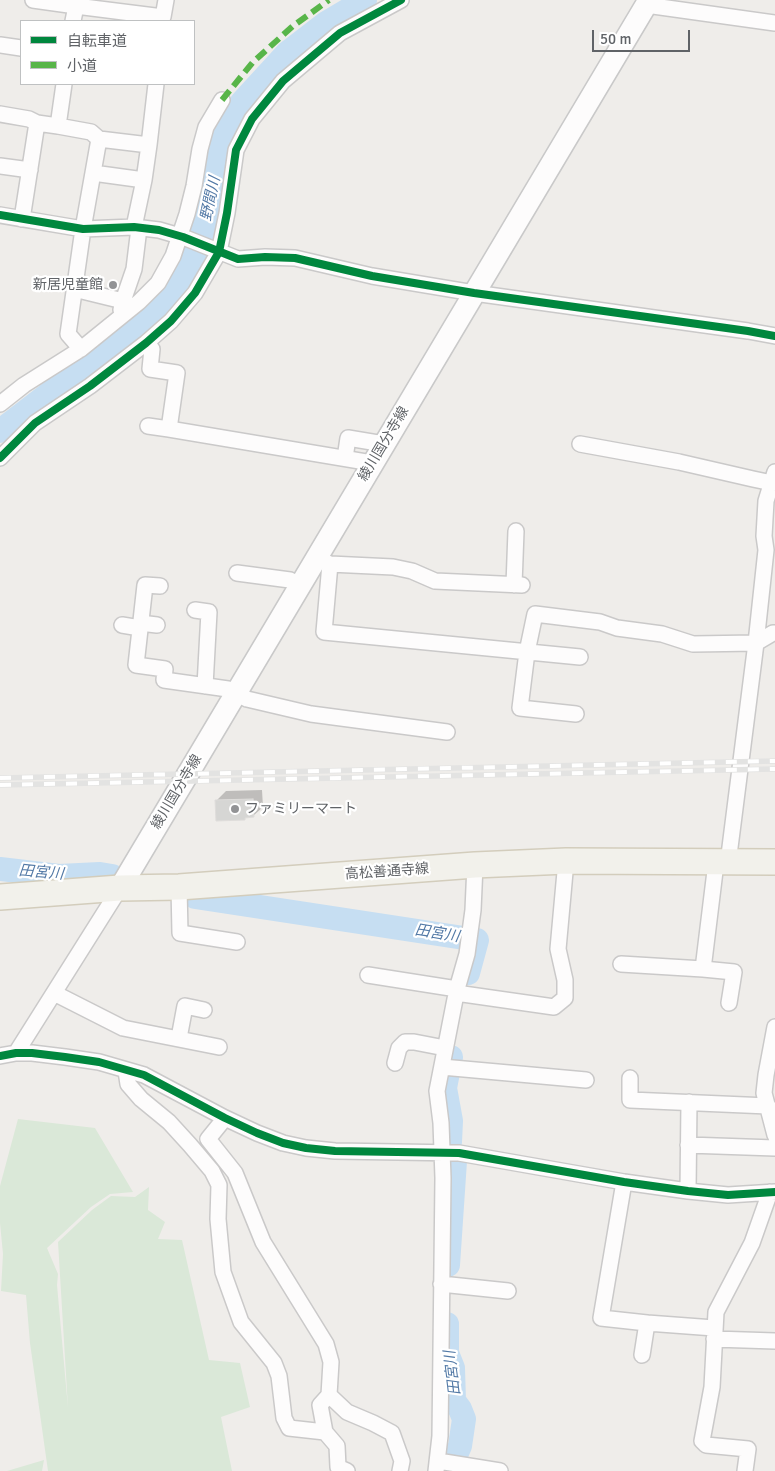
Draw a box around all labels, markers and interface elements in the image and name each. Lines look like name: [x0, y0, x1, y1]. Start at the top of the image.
legend: [20, 20, 195, 85]
scale bar: [595, 20, 692, 52]
text: 50 m: [600, 30, 631, 48]
text: 自転車道: [67, 32, 127, 50]
text: 小道: [67, 57, 97, 75]
water label: 野間川: [198, 175, 224, 223]
place label: 新居児童館: [33, 277, 103, 293]
marker: 新居児童館: [107, 279, 119, 291]
street label: 綾川国分寺線: [355, 404, 413, 484]
street label: 綾川国分寺線: [148, 752, 206, 832]
place label: ファミリーマート: [245, 801, 357, 817]
marker: ファミリーマート: [229, 803, 241, 815]
street label: 高松善通寺線: [345, 861, 429, 883]
water label: 田宮川: [18, 862, 64, 884]
water label: 田宮川: [413, 922, 461, 946]
water label: 田宮川: [441, 1350, 465, 1396]

